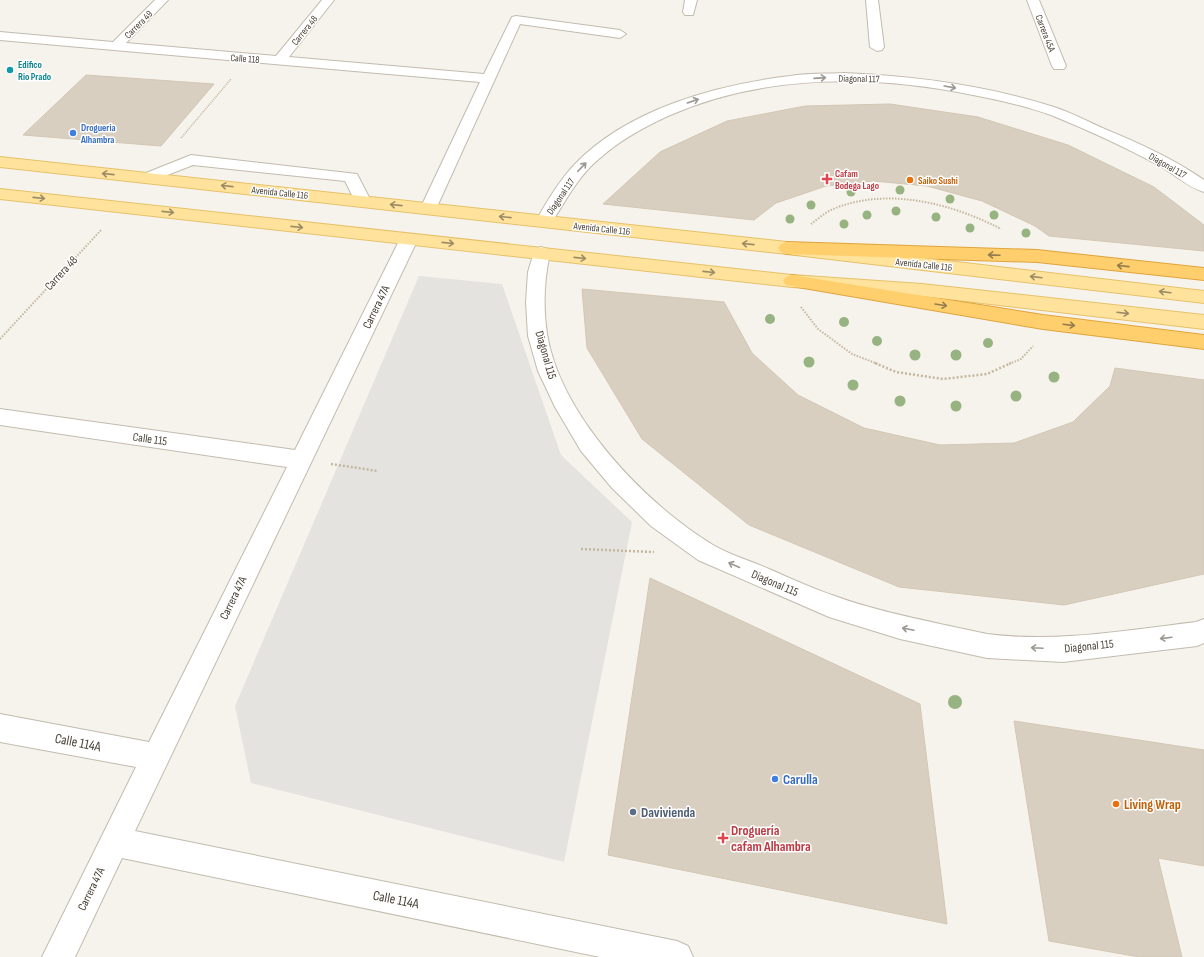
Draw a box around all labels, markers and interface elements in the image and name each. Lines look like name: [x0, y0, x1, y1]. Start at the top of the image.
street label: Carrera 49: [122, 8, 155, 41]
street label: Carrera 48: [289, 13, 320, 48]
street label: Carrera 45A: [1033, 13, 1058, 54]
street label: Calle 118: [230, 52, 260, 66]
place label: Edifico Rio Prado: [18, 59, 51, 83]
marker: Edifico Rio Prado: [5, 65, 15, 75]
street label: Diagonal 117: [838, 73, 880, 85]
one-way arrow: [813, 75, 826, 82]
one-way arrow: [943, 83, 956, 91]
one-way arrow: [686, 97, 699, 104]
place label: Drogueria Alhambra: [80, 122, 116, 146]
marker: Drogueria Alhambra: [68, 128, 78, 138]
street label: Diagonal 117: [1147, 150, 1188, 181]
one-way arrow: [577, 162, 587, 172]
place label: Cafam Bodega Lago: [835, 168, 879, 192]
one-way arrow: [102, 170, 115, 177]
marker: Cafam Bodega Lago: [822, 174, 832, 184]
marker: Saiko Sushi: [905, 175, 915, 185]
place label: Saiko Sushi: [918, 175, 958, 187]
street label: Diagonal 117: [544, 176, 577, 217]
one-way arrow: [221, 183, 234, 190]
street label: Avenida Calle 116: [250, 184, 309, 202]
one-way arrow: [32, 194, 45, 202]
one-way arrow: [390, 201, 403, 209]
one-way arrow: [161, 209, 174, 216]
one-way arrow: [499, 213, 512, 221]
street label: Avenida Calle 116: [572, 220, 631, 238]
one-way arrow: [290, 223, 303, 230]
one-way arrow: [441, 240, 454, 247]
one-way arrow: [742, 240, 755, 248]
one-way arrow: [988, 251, 1001, 259]
street label: Carrera 48: [42, 253, 81, 294]
one-way arrow: [573, 254, 586, 261]
street label: Avenida Calle 116: [894, 256, 953, 274]
one-way arrow: [1117, 262, 1130, 269]
one-way arrow: [702, 268, 715, 276]
one-way arrow: [1030, 273, 1043, 281]
street label: Carrera 47A: [360, 282, 394, 331]
one-way arrow: [1159, 288, 1172, 296]
one-way arrow: [934, 301, 947, 309]
one-way arrow: [1116, 309, 1129, 317]
one-way arrow: [1062, 321, 1075, 329]
street label: Diagonal 115: [531, 329, 560, 381]
street label: Calle 115: [132, 430, 168, 449]
one-way arrow: [728, 561, 740, 569]
street label: Diagonal 115: [749, 567, 801, 600]
street label: Carrera 47A: [217, 573, 251, 622]
one-way arrow: [902, 624, 915, 632]
one-way arrow: [1160, 634, 1173, 642]
street label: Diagonal 115: [1064, 636, 1115, 657]
one-way arrow: [1031, 645, 1044, 652]
street label: Calle 114A: [53, 730, 103, 755]
place label: Carulla: [783, 771, 818, 788]
marker: Carulla: [770, 774, 780, 784]
place label: Living Wrap: [1124, 796, 1181, 813]
marker: Living Wrap: [1111, 799, 1121, 809]
place label: Davivienda: [641, 804, 696, 821]
marker: Davivienda: [628, 807, 638, 817]
place label: Droguería cafam Alhambra: [731, 822, 811, 855]
marker: Droguería cafam Alhambra: [718, 833, 728, 843]
street label: Carrera 47A: [75, 864, 109, 913]
street label: Calle 114A: [371, 887, 421, 912]

